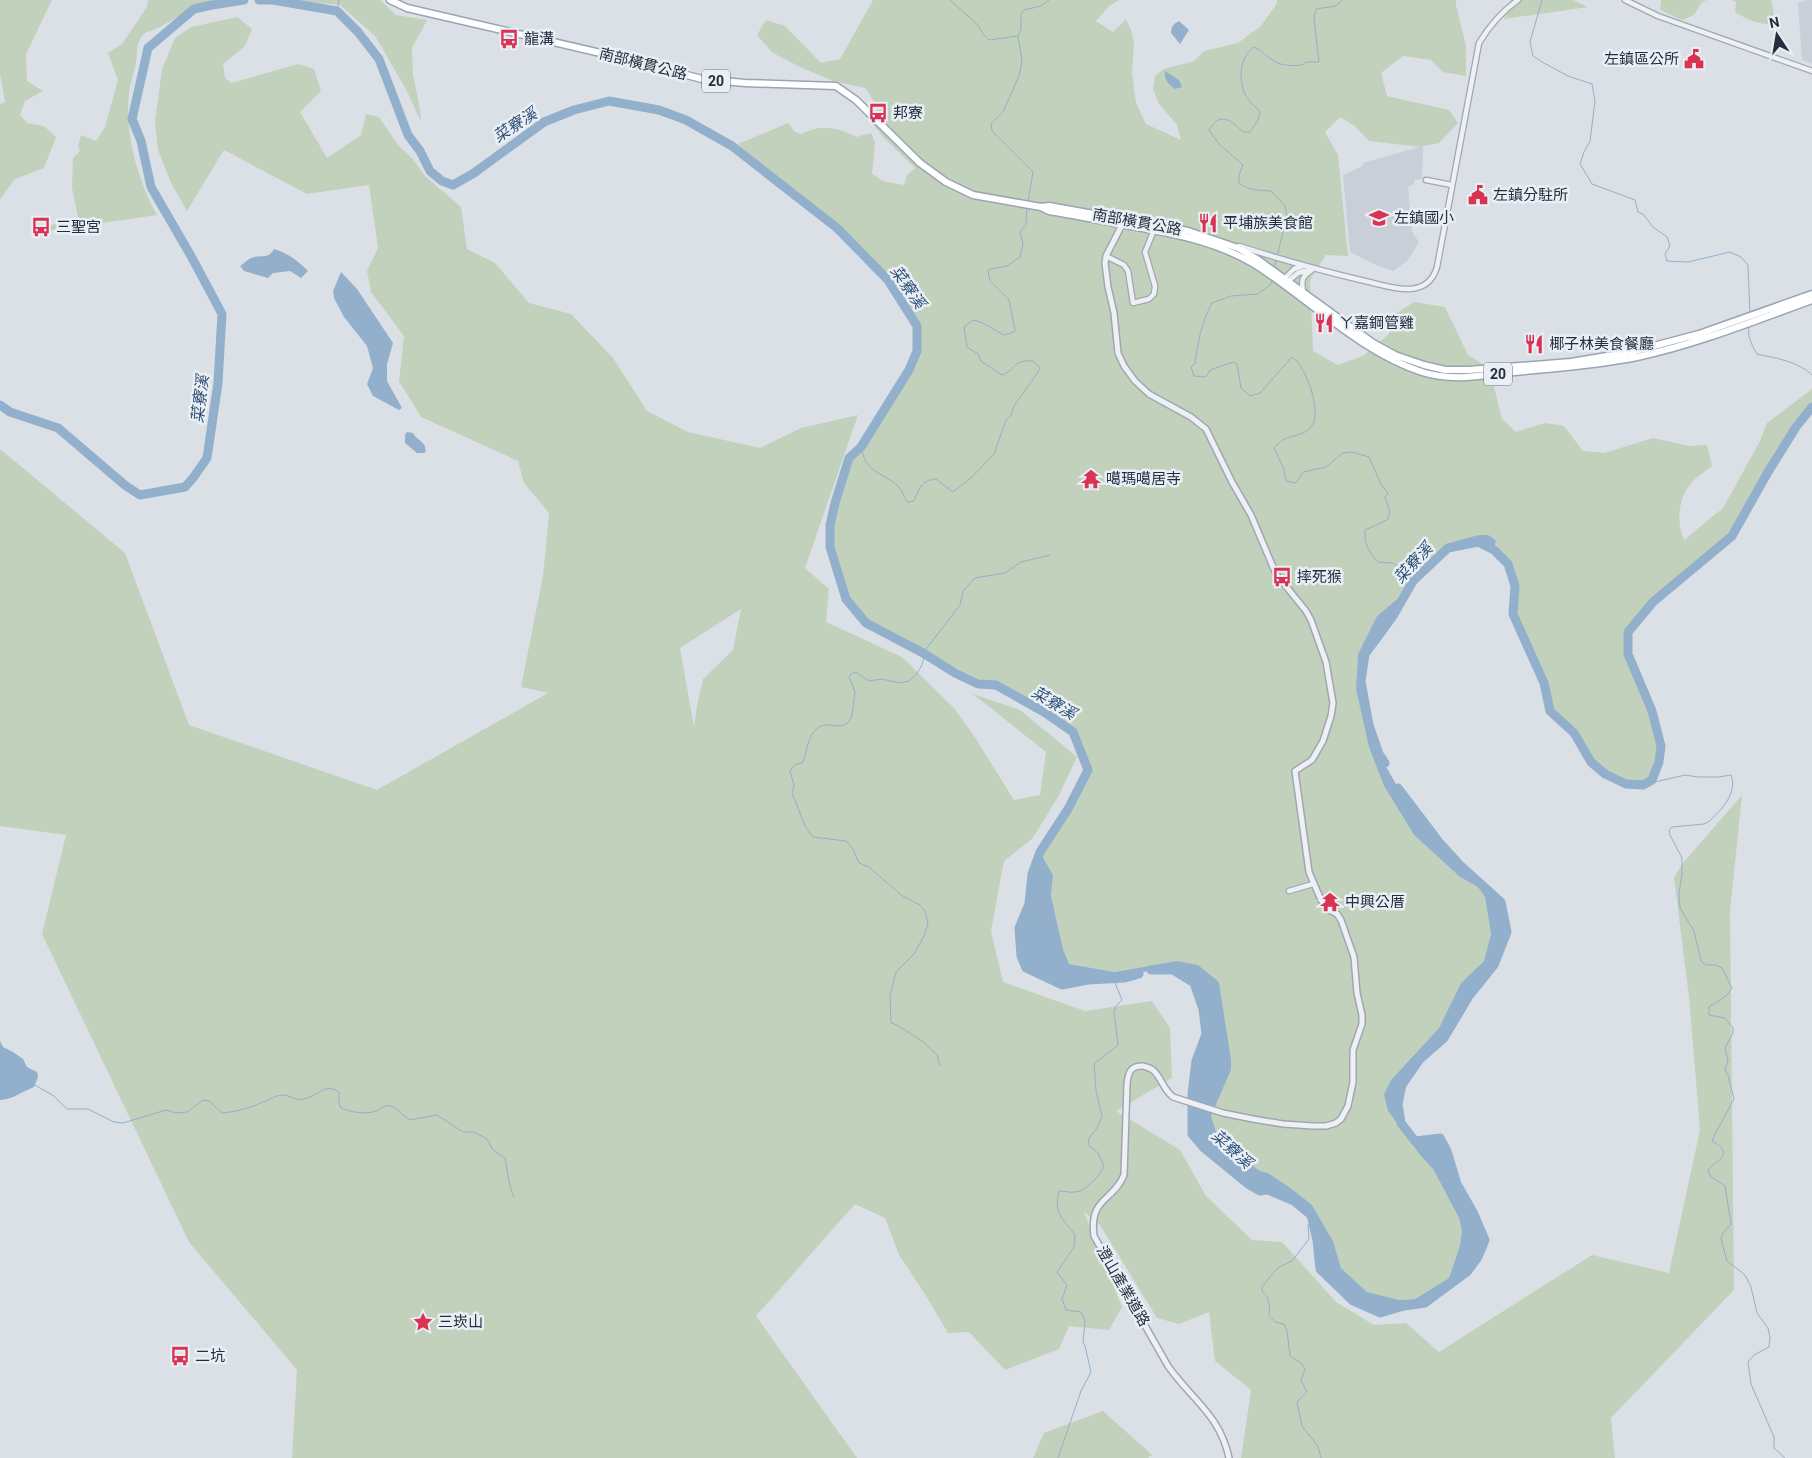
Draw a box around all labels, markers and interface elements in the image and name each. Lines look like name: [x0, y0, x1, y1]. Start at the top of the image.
north arrow: [1752, 10, 1802, 60]
text: N: [1768, 13, 1781, 31]
bus stop icon: 龍溝: [498, 28, 520, 50]
place label: 龍溝: [524, 30, 554, 48]
street label: 南部橫貫公路: [597, 44, 689, 84]
public building icon: 左鎮區公所: [1683, 48, 1705, 70]
place label: 左鎮區公所: [1604, 50, 1679, 68]
road number: 20: [702, 70, 730, 92]
bus stop icon: 邦寮: [867, 102, 889, 124]
water label: 菜竂溪: [490, 103, 542, 146]
place label: 邦寮: [893, 104, 923, 122]
public building icon: 左鎮分駐所: [1467, 184, 1489, 206]
place label: 左鎮分駐所: [1493, 186, 1568, 204]
street label: 南部橫貫公路: [1091, 205, 1183, 239]
school or university icon: 左鎮國小: [1368, 207, 1390, 229]
place label: 左鎮國小: [1394, 209, 1454, 227]
restaurant icon: 平埔族美食館: [1197, 212, 1219, 234]
place label: 平埔族美食館: [1223, 214, 1313, 232]
bus stop icon: 三聖宮: [30, 216, 52, 238]
place label: 三聖宮: [56, 218, 101, 236]
water label: 菜竂溪: [886, 262, 931, 314]
restaurant icon: ㄚ嘉鋼管雞: [1313, 312, 1335, 334]
place label: ㄚ嘉鋼管雞: [1339, 314, 1414, 332]
restaurant icon: 椰子林美食餐廳: [1523, 333, 1545, 355]
place label: 椰子林美食餐廳: [1549, 335, 1654, 353]
road number: 20: [1484, 362, 1512, 386]
water label: 菜竂溪: [188, 372, 213, 424]
temple icon: 噶瑪噶居寺: [1080, 468, 1102, 490]
place label: 噶瑪噶居寺: [1106, 470, 1181, 488]
water label: 菜竂溪: [1390, 538, 1438, 587]
bus stop icon: 摔死猴: [1271, 566, 1293, 588]
place label: 摔死猴: [1297, 568, 1342, 586]
water label: 菜竂溪: [1029, 682, 1081, 725]
temple icon: 中興公厝: [1319, 891, 1341, 913]
place label: 中興公厝: [1345, 893, 1405, 911]
water label: 菜竂溪: [1208, 1126, 1258, 1173]
street label: 澄山產業道路: [1093, 1243, 1153, 1329]
place icon: 三崁山: [412, 1311, 434, 1333]
place label: 三崁山: [438, 1313, 483, 1331]
bus stop icon: 二坑: [169, 1345, 191, 1367]
place label: 二坑: [195, 1347, 225, 1365]

